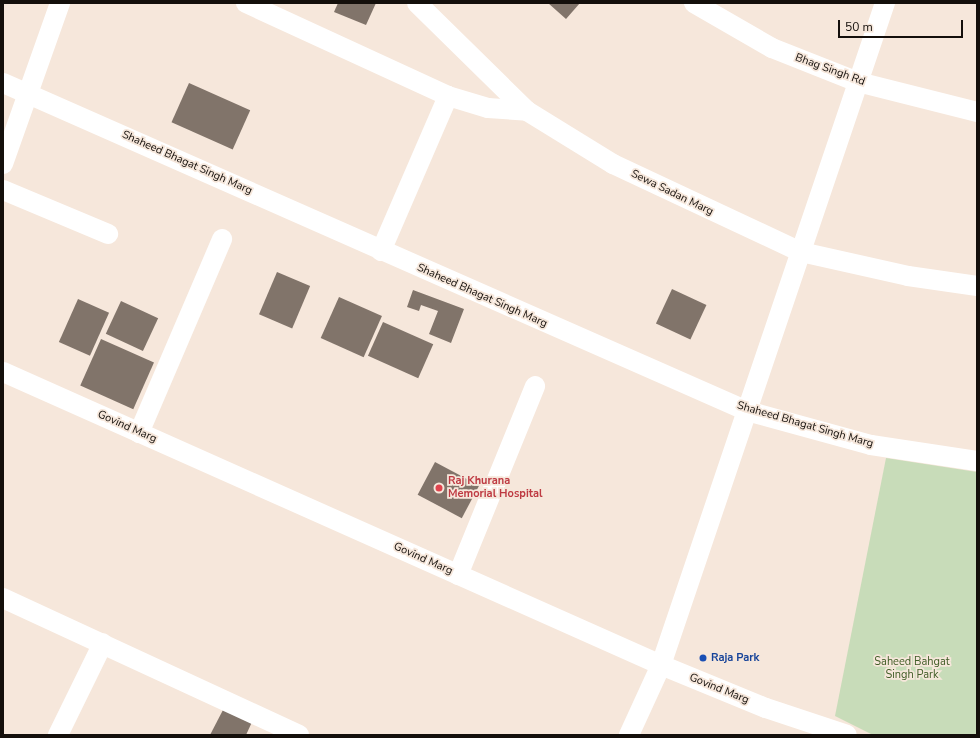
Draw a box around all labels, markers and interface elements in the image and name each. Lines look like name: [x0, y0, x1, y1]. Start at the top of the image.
scale bar: [840, 12, 965, 38]
text: 50 m: [845, 19, 873, 35]
street label: Bhag Singh Rd: [793, 51, 867, 89]
street label: Shaheed Bhagat Singh Marg: [120, 128, 254, 198]
street label: Sewa Sadan Marg: [629, 167, 715, 219]
street label: Shaheed Bhagat Singh Marg: [415, 261, 549, 331]
street label: Shaheed Bhagat Singh Marg: [735, 399, 875, 451]
street label: Govind Marg: [95, 408, 159, 446]
place label: Raj Khurana Memorial Hospital: [448, 475, 542, 501]
marker: Raj Khurana Memorial Hospital: [433, 482, 445, 494]
street label: Govind Marg: [391, 540, 455, 578]
place label: Raja Park: [711, 651, 759, 665]
marker: Raja Park: [698, 653, 708, 663]
park label: Saheed Bahgat Singh Park: [874, 656, 950, 682]
street label: Govind Marg: [687, 671, 751, 707]

